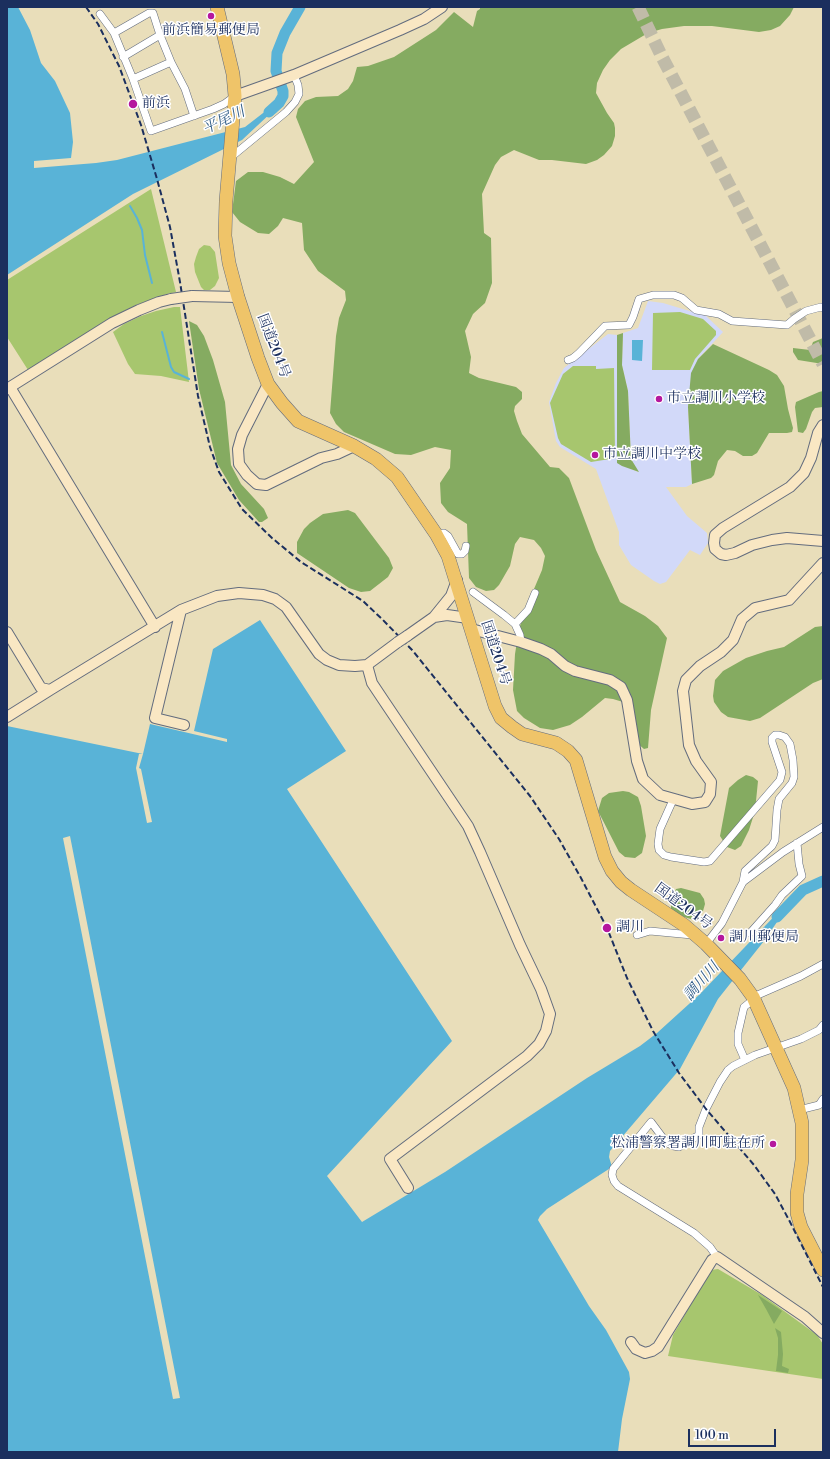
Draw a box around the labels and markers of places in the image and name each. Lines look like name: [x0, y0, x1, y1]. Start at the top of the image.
marker: 前浜簡易郵便局: [206, 11, 216, 21]
place label: 前浜簡易郵便局: [162, 23, 260, 39]
place label: 前浜: [142, 96, 170, 112]
marker: 前浜: [127, 98, 139, 110]
place label: 市立調川小学校: [667, 391, 765, 407]
marker: 市立調川小学校: [654, 394, 664, 404]
place label: 市立調川中学校: [603, 447, 701, 463]
marker: 市立調川中学校: [590, 450, 600, 460]
place label: 調川: [616, 920, 644, 936]
marker: 調川: [601, 922, 613, 934]
place label: 調川郵便局: [729, 930, 799, 946]
marker: 調川郵便局: [716, 933, 726, 943]
place label: 松浦警察署調川町駐在所: [611, 1136, 765, 1152]
marker: 松浦警察署調川町駐在所: [768, 1139, 778, 1149]

